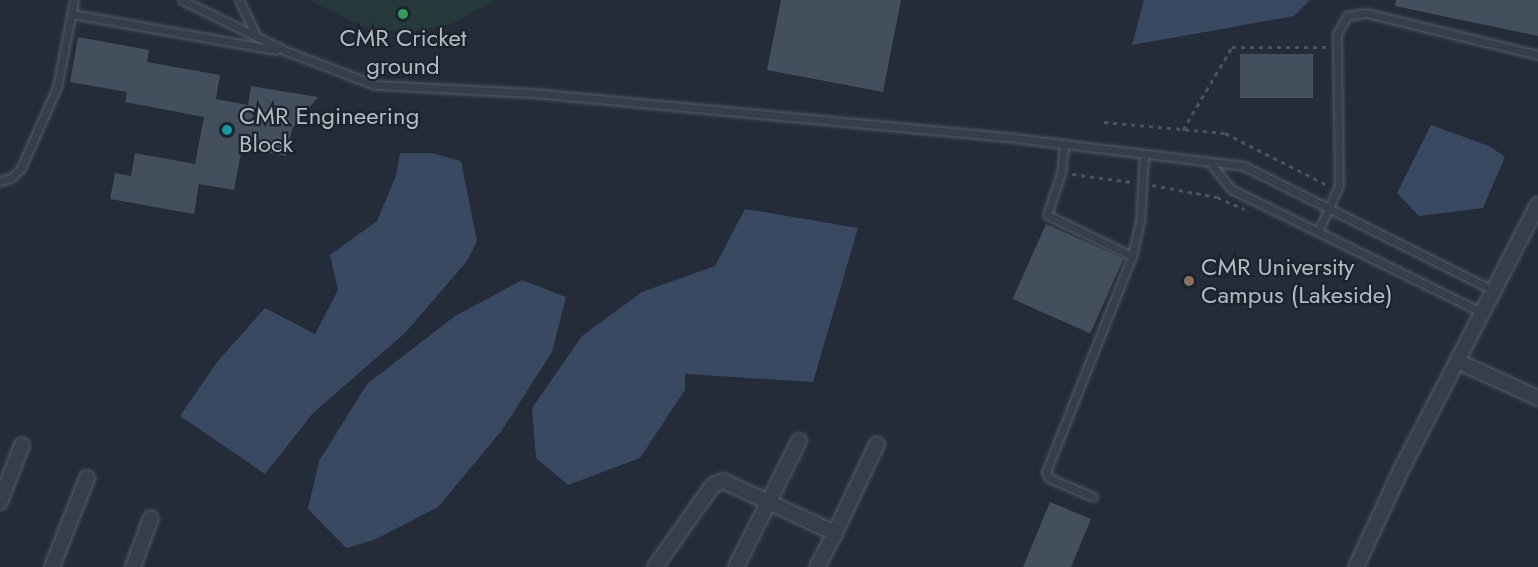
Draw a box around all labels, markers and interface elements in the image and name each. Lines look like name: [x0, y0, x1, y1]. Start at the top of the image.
marker: CMR Cricket ground: [396, 7, 410, 21]
place label: CMR Cricket ground: [339, 24, 467, 80]
place label: CMR Engineering Block: [239, 102, 419, 158]
marker: CMR Engineering Block: [220, 123, 234, 137]
place label: CMR University Campus (Lakeside): [1201, 253, 1393, 309]
marker: CMR University Campus (Lakeside): [1182, 274, 1196, 288]

